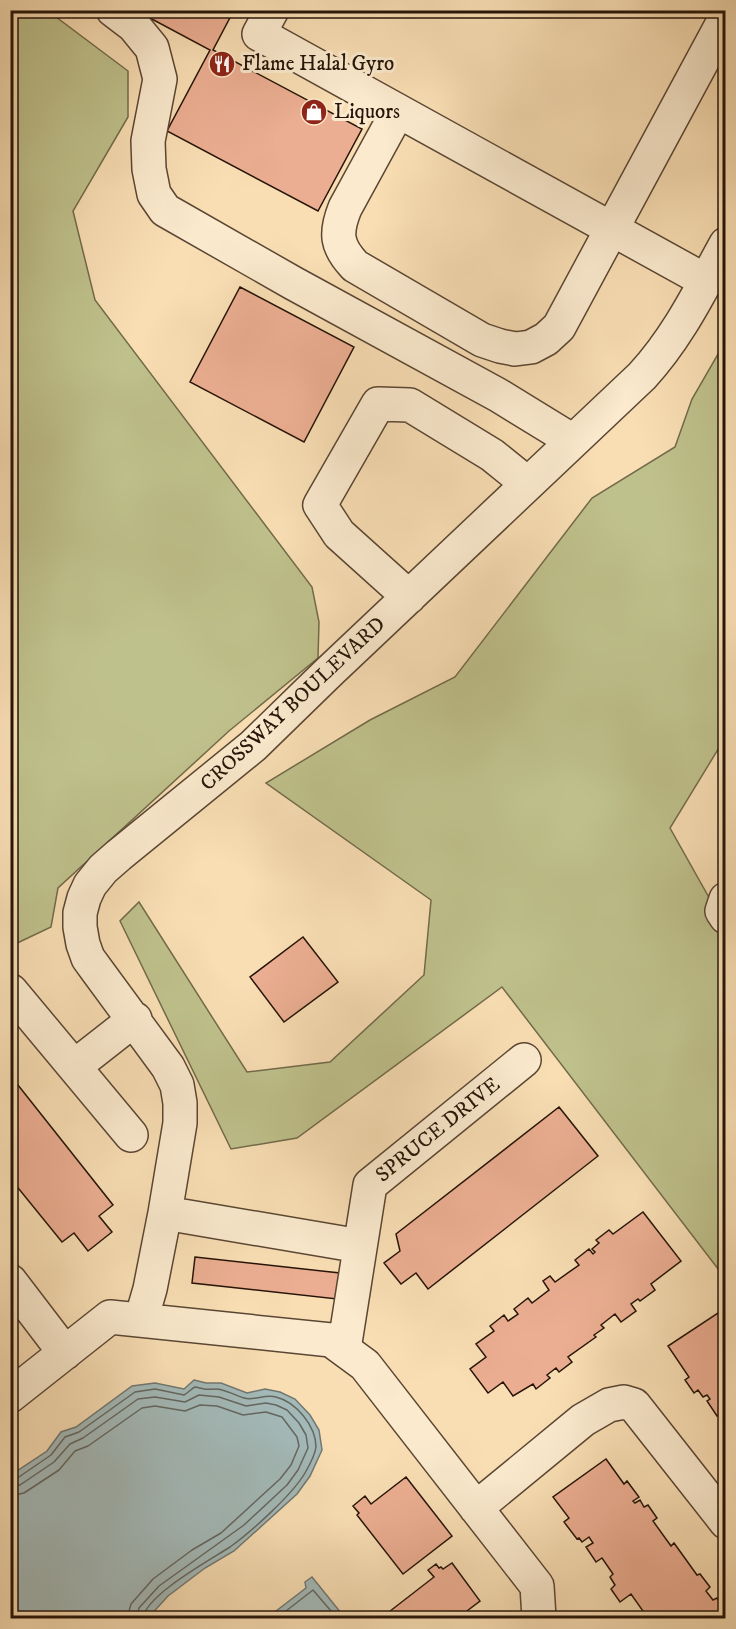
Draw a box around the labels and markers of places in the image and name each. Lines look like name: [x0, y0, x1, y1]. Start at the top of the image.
restaurant icon: Flame Halal Gyro: [207, 49, 237, 79]
place label: Flame Halal Gyro: [242, 51, 394, 77]
shop icon: Liquors: [299, 97, 329, 127]
place label: Liquors: [334, 99, 400, 125]

